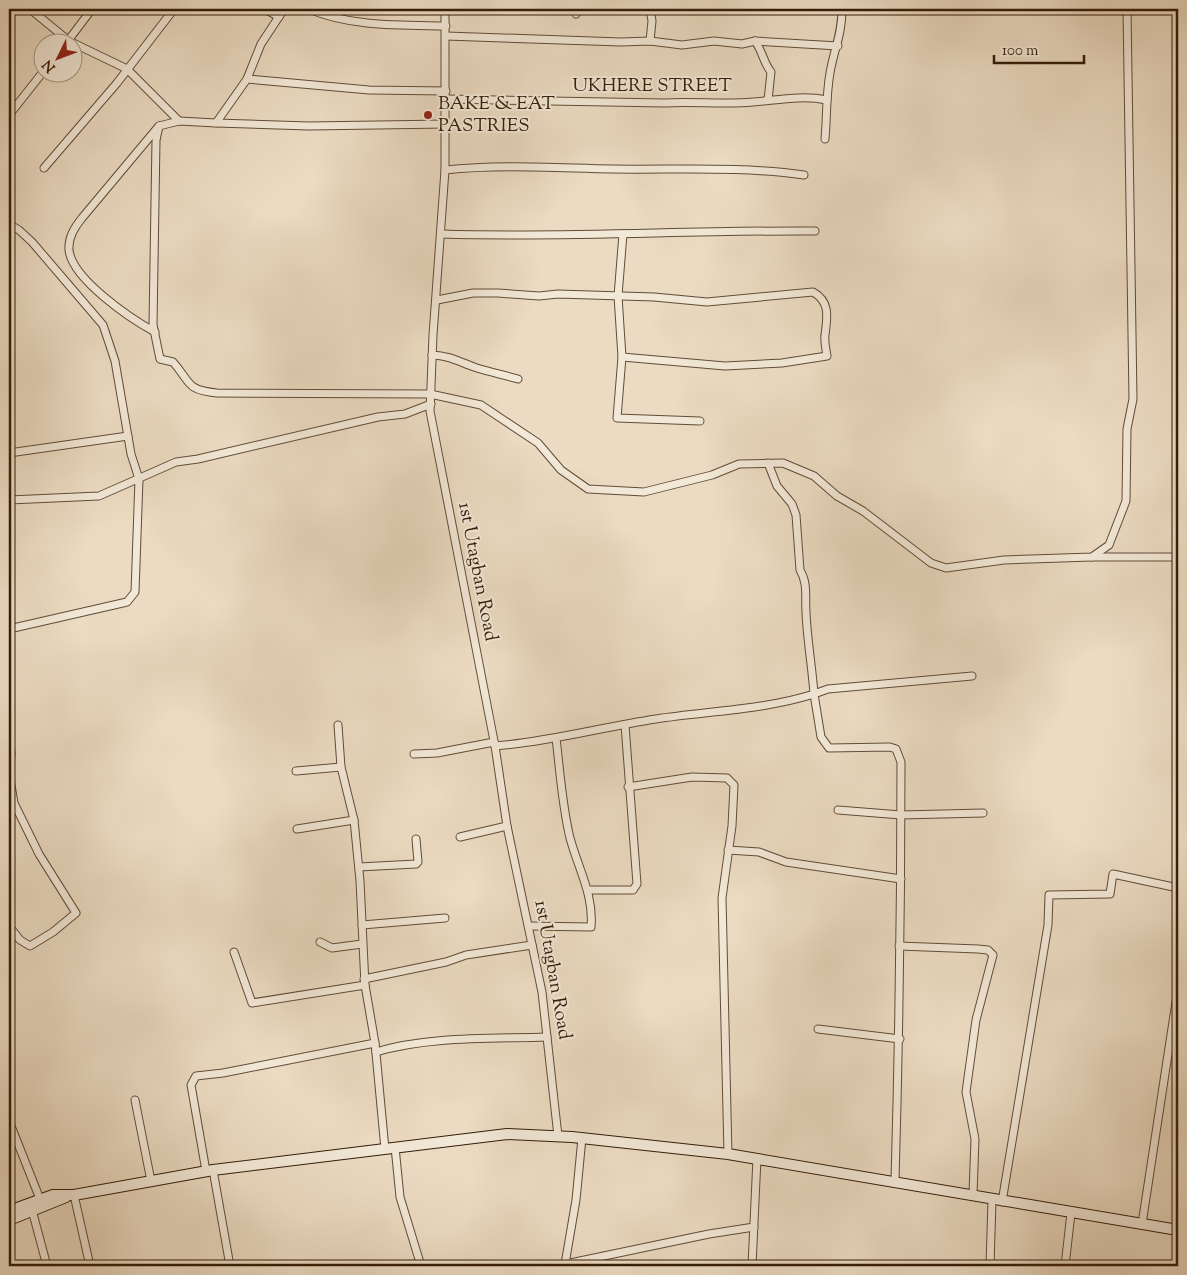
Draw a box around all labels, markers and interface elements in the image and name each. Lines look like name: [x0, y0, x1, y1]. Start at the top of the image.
north arrow: [32, 32, 82, 82]
scale bar: [994, 32, 1084, 64]
text: 100 m: [1002, 41, 1039, 62]
text: N: [39, 55, 61, 76]
street label: UKHERE STREET: [572, 73, 732, 100]
place label: BAKE & EAT PASTRIES: [438, 91, 555, 140]
marker: BAKE & EAT PASTRIES: [422, 109, 434, 121]
street label: 1st Utagban Road: [450, 500, 504, 644]
street label: 1st Utagban Road: [526, 898, 578, 1042]

